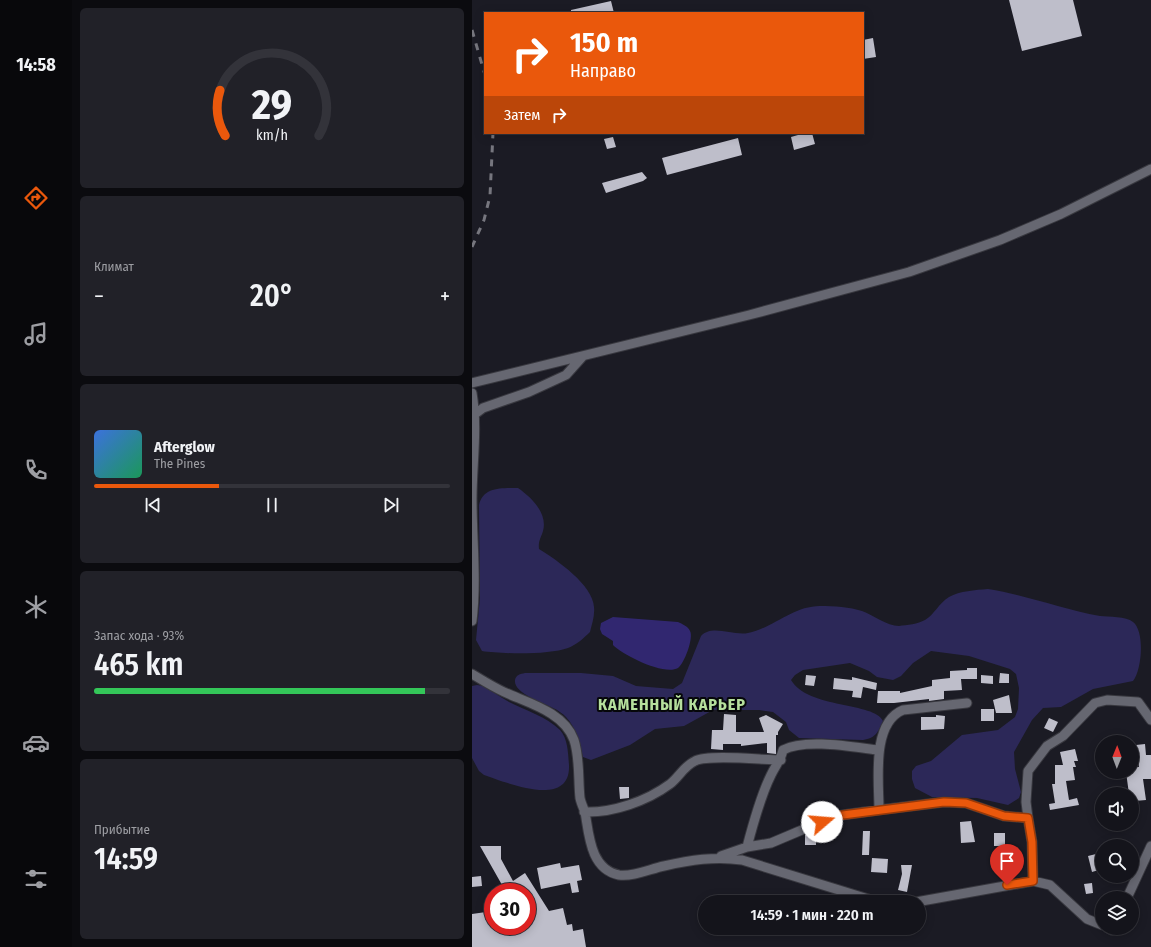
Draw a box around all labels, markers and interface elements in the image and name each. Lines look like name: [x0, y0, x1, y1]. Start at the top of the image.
text: 150 m: [570, 26, 638, 59]
icon: right: [504, 28, 556, 80]
text: 14:58: [16, 54, 56, 76]
text: Направо: [570, 60, 636, 82]
text: 29: [251, 80, 292, 130]
icon: right: [548, 104, 570, 126]
text: Затем: [504, 106, 540, 124]
text: km/h: [256, 126, 288, 143]
icon: directions: [22, 184, 50, 212]
text: Климат: [94, 259, 134, 274]
text: 20°: [250, 278, 294, 314]
text: −: [94, 283, 104, 310]
text: +: [440, 283, 450, 310]
icon: music: [22, 320, 50, 348]
text: Afterglow: [154, 438, 215, 456]
icon: phone: [22, 456, 50, 484]
text: The Pines: [154, 456, 205, 471]
icon: previous: [142, 494, 164, 516]
icon: pause: [261, 494, 283, 516]
icon: next: [380, 494, 402, 516]
icon: climate: [22, 593, 50, 621]
text: Запас хода · 93%: [94, 628, 184, 643]
text: 465 km: [94, 647, 183, 683]
district label: КАМЕННЫЙ КАРЬЕР: [598, 695, 746, 714]
icon: car: [22, 729, 50, 757]
north arrow: [1095, 735, 1139, 779]
map controls: [1095, 735, 1139, 935]
button: sound: [1095, 787, 1139, 831]
position arrow: [801, 801, 843, 843]
text: Прибытие: [94, 822, 150, 837]
button: search: [1095, 839, 1139, 883]
text: 14:59: [94, 841, 158, 877]
pin: [990, 844, 1024, 885]
icon: arrive: [996, 850, 1018, 872]
icon: filters: [22, 865, 50, 893]
speed limit sign: 30: [484, 883, 536, 935]
button: layers: [1095, 891, 1139, 935]
text: 14:59 · 1 мин · 220 m: [751, 906, 873, 924]

